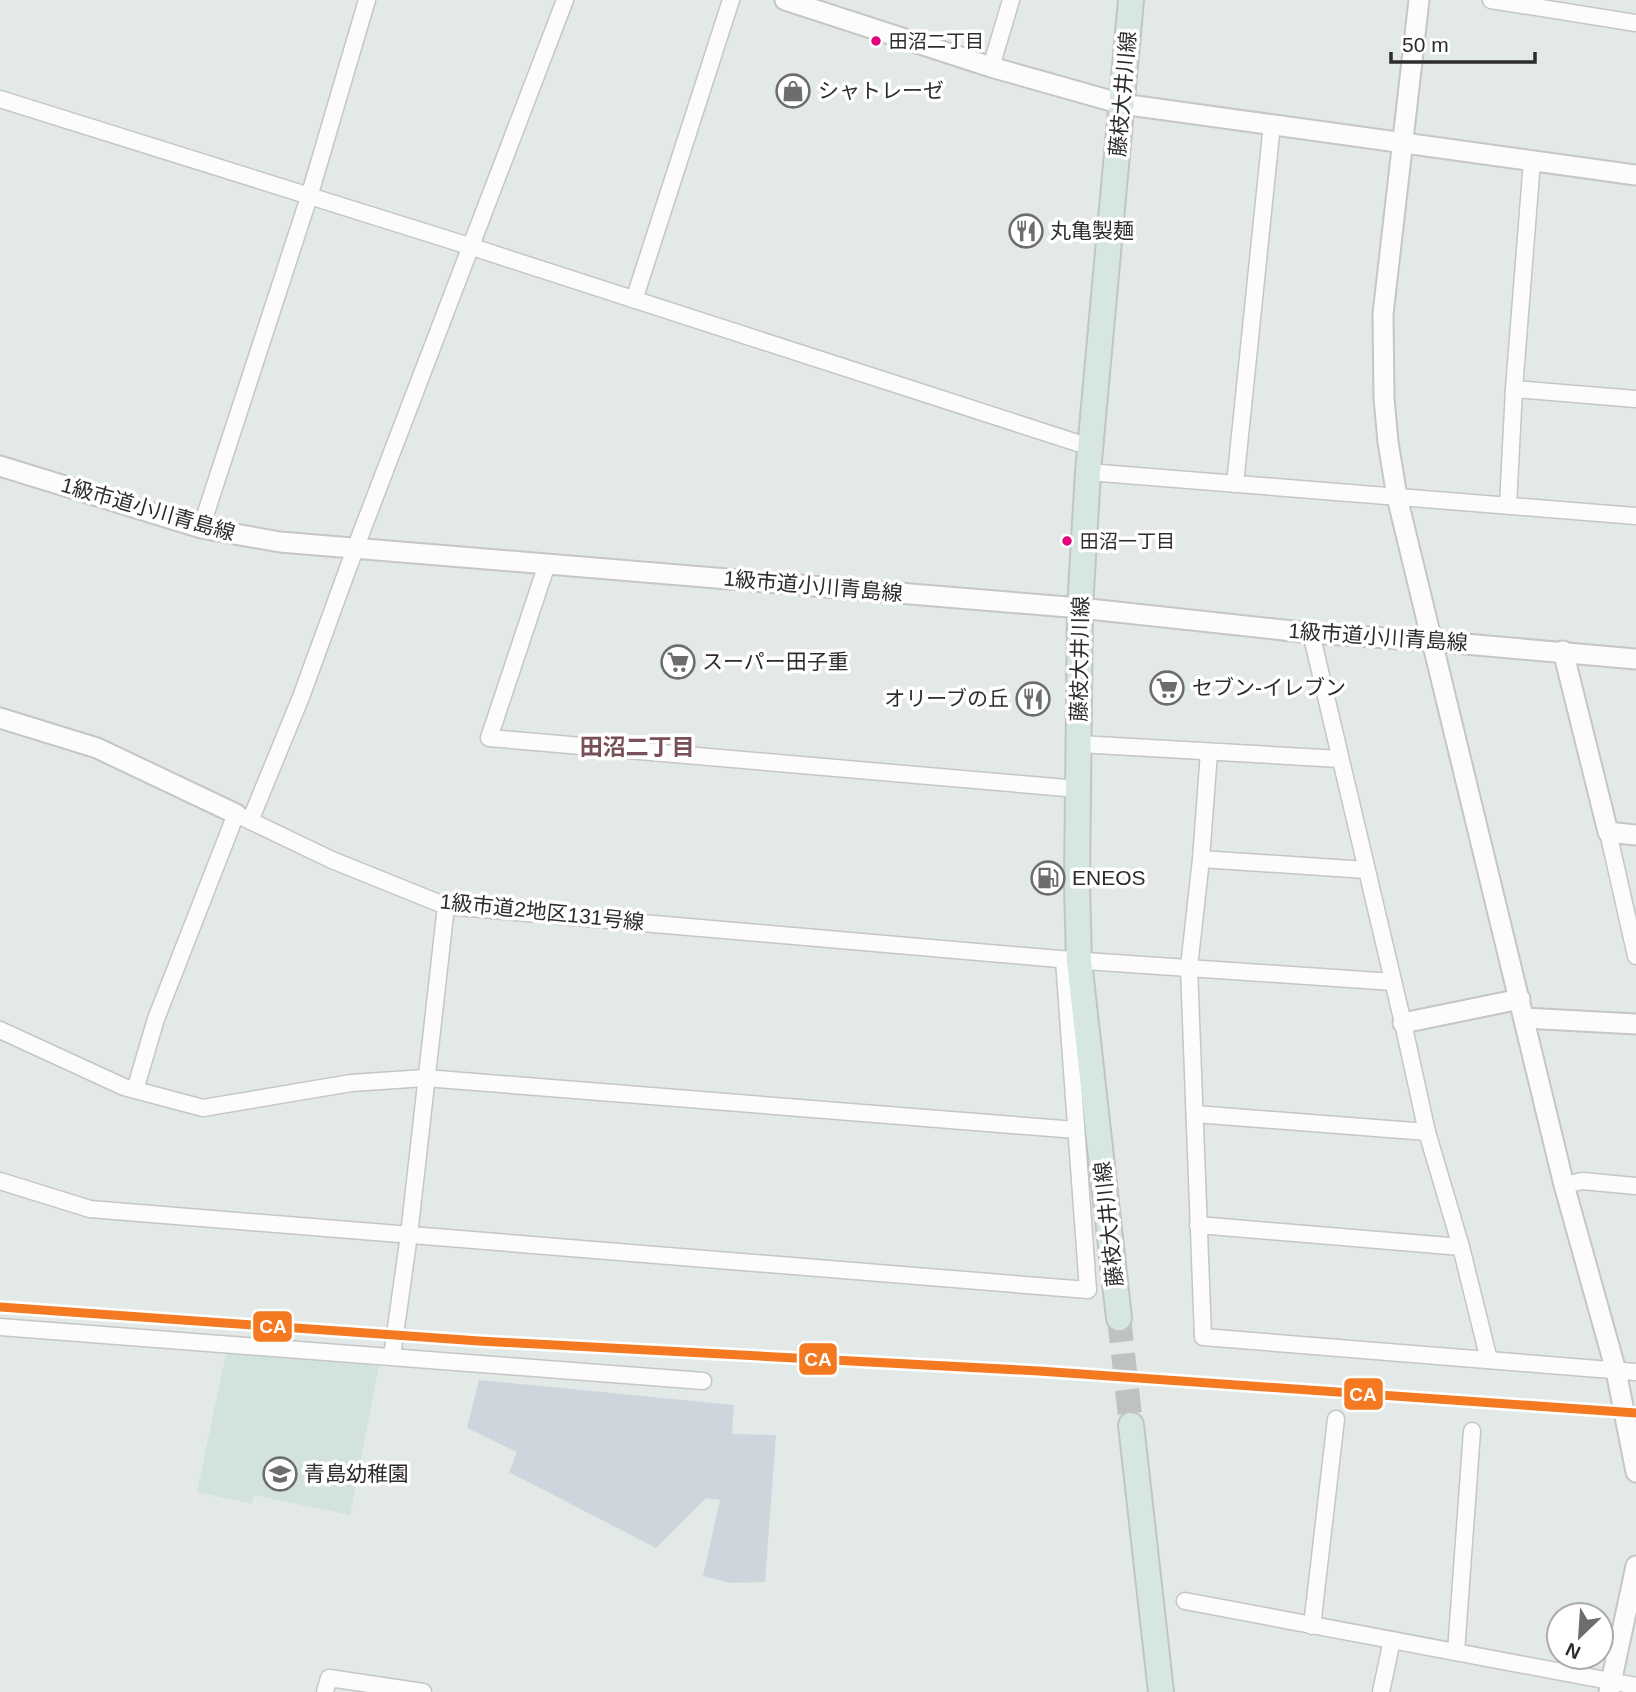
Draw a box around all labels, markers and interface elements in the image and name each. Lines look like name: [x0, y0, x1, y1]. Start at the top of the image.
scale bar: [1391, 21, 1534, 65]
street label: 藤枝大井川線: [1106, 30, 1139, 158]
place label: 田沼二丁目: [889, 31, 984, 52]
text: 50 m: [1402, 33, 1449, 56]
marker: 田沼二丁目: [869, 34, 883, 48]
shop icon: シャトレーゼ: [774, 72, 812, 110]
place label: シャトレーゼ: [818, 79, 944, 102]
restaurant icon: 丸亀製麺: [1007, 212, 1045, 250]
place label: 丸亀製麺: [1050, 219, 1134, 242]
street label: 1級市道小川青島線: [59, 473, 238, 544]
place label: 田沼一丁目: [1080, 531, 1175, 552]
marker: 田沼一丁目: [1060, 534, 1074, 548]
street label: 1級市道小川青島線: [723, 566, 904, 605]
street label: 藤枝大井川線: [1067, 596, 1092, 722]
street label: 1級市道小川青島線: [1288, 619, 1468, 654]
supermarket icon: スーパー田子重: [659, 643, 697, 681]
place label: スーパー田子重: [702, 650, 849, 673]
supermarket icon: セブン-イレブン: [1148, 669, 1186, 707]
place label: セブン-イレブン: [1192, 676, 1346, 699]
restaurant icon: オリーブの丘: [1014, 680, 1052, 718]
place label: オリーブの丘: [884, 687, 1009, 710]
district label: 田沼二丁目: [580, 734, 695, 760]
fuel station icon: ENEOS: [1029, 859, 1067, 897]
place label: ENEOS: [1072, 866, 1146, 889]
street label: 1級市道2地区131号線: [439, 889, 645, 934]
street label: 藤枝大井川線: [1090, 1160, 1127, 1288]
line badge: CA: [252, 1310, 293, 1343]
text: CA: [259, 1316, 287, 1337]
line badge: CA: [798, 1342, 838, 1376]
text: CA: [804, 1349, 832, 1370]
line badge: CA: [1343, 1377, 1384, 1411]
text: CA: [1349, 1384, 1377, 1405]
school or university icon: 青島幼稚園: [261, 1455, 299, 1493]
place label: 青島幼稚園: [304, 1462, 409, 1485]
north arrow: [1545, 1601, 1615, 1671]
text: N: [1562, 1639, 1584, 1663]

